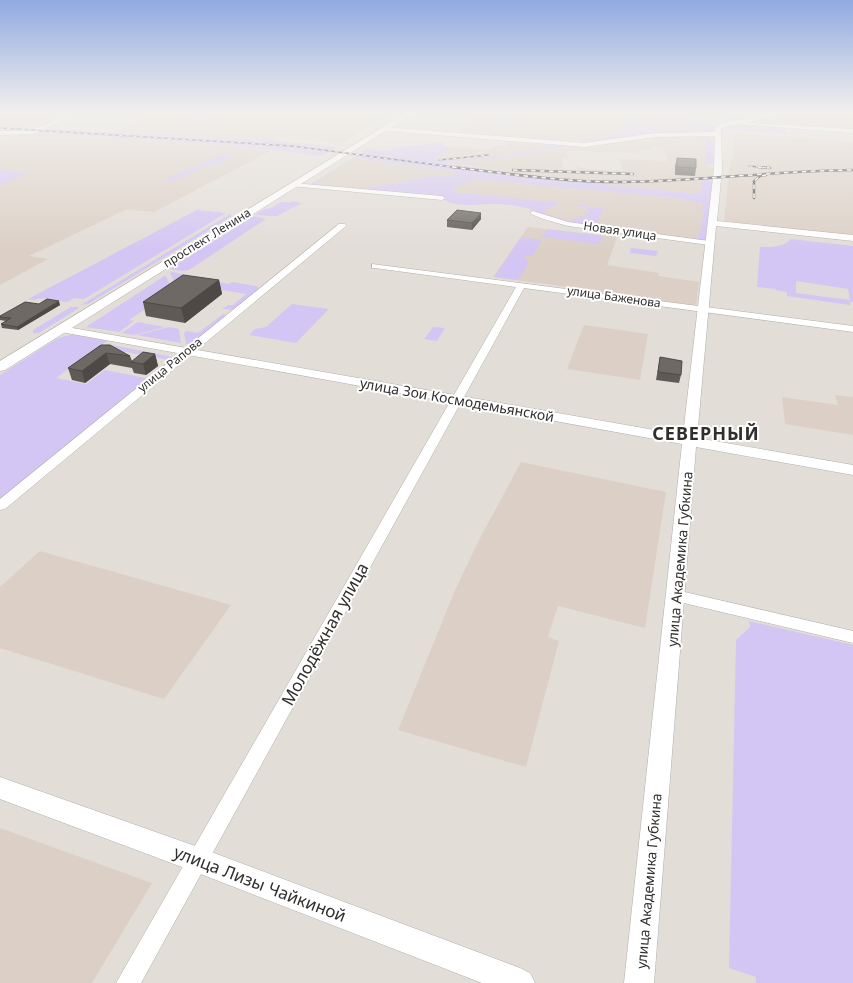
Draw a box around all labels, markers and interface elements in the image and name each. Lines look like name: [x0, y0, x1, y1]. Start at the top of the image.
street label: проспект Ленина: [160, 204, 254, 271]
street label: Новая улица: [582, 217, 658, 244]
street label: улица Баженова: [566, 282, 662, 311]
street label: улица Рапова: [134, 333, 206, 396]
street label: улица Зои Космодемьянской: [359, 373, 556, 426]
district label: СЕВЕРНЫЙ: [652, 421, 760, 445]
street label: улица Академика Губкина: [662, 470, 697, 648]
street label: Молодёжная улица: [276, 558, 373, 709]
street label: улица Академика Губкина: [631, 792, 666, 970]
street label: улица Лизы Чайкиной: [171, 840, 350, 927]

